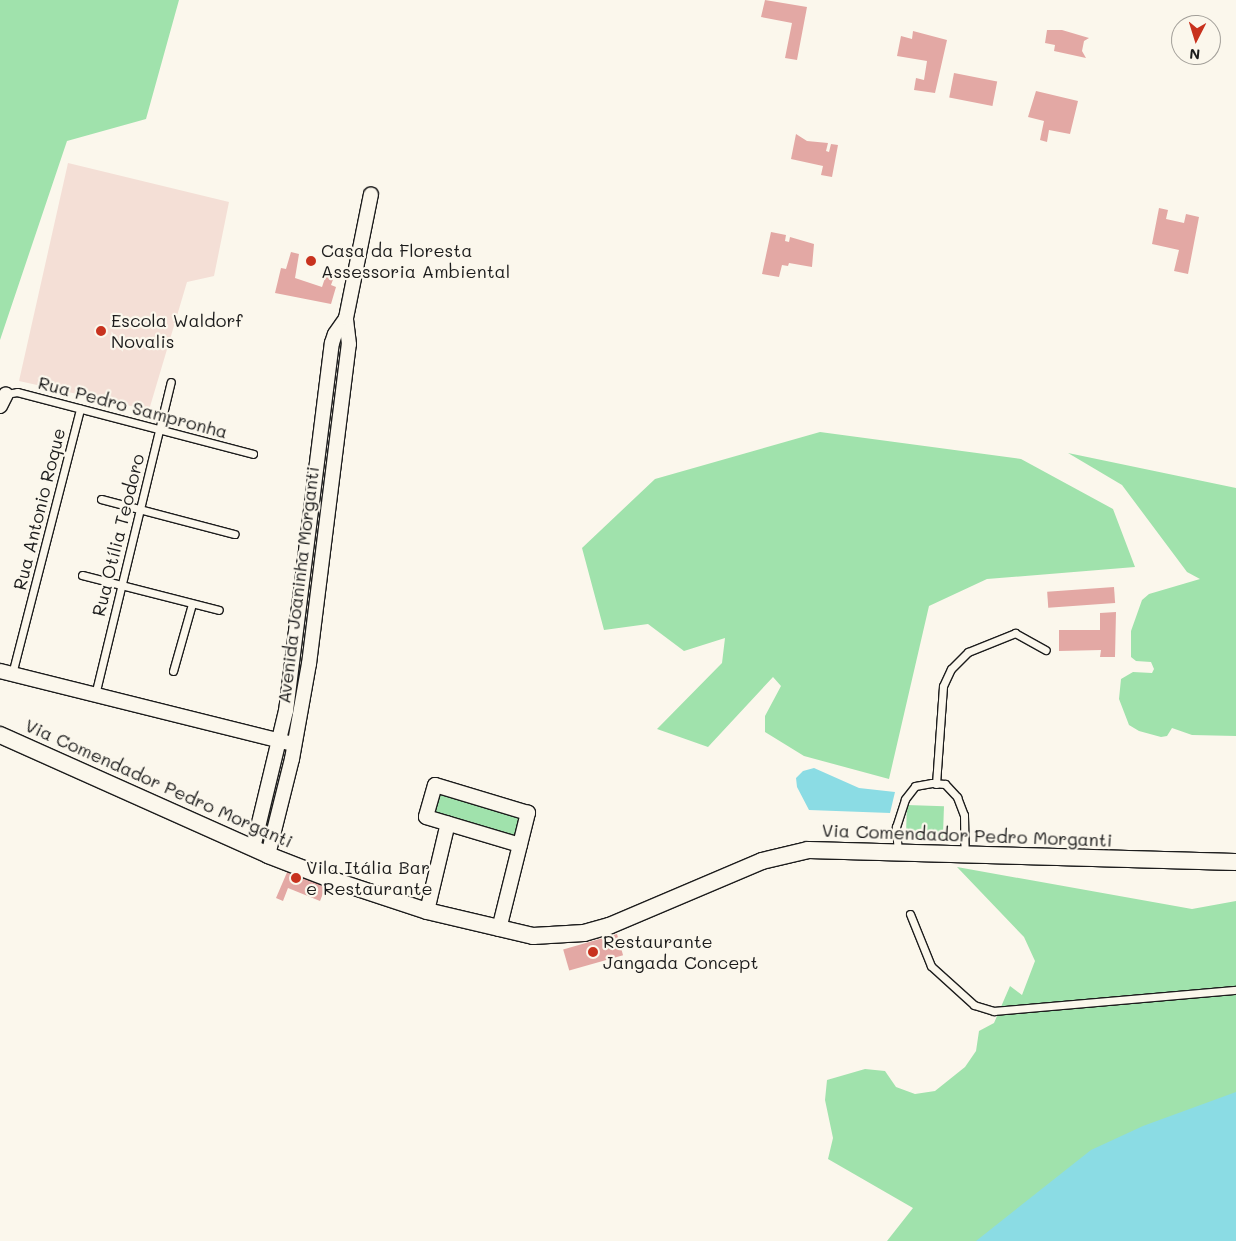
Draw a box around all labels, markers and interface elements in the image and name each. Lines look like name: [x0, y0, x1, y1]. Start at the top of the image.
north arrow: [1171, 15, 1221, 65]
text: N: [1189, 45, 1201, 64]
place label: Casa da Floresta Assessoria Ambiental: [321, 240, 510, 282]
marker: Casa da Floresta Assessoria Ambiental: [305, 255, 317, 267]
place label: Escola Waldorf Novalis: [111, 310, 242, 352]
marker: Escola Waldorf Novalis: [95, 325, 107, 337]
street label: Rua Pedro Sampronha: [36, 371, 230, 443]
street label: Rua Antonio Roque: [8, 426, 70, 592]
street label: Rua Otília Teodoro: [87, 451, 149, 619]
street label: Avenida Joaninha Morganti: [273, 465, 323, 705]
street label: Via Comendador Pedro Morganti: [22, 714, 296, 852]
street label: Via Comendador Pedro Morganti: [821, 819, 1113, 851]
place label: Vila Itália Bar e Restaurante: [306, 857, 433, 900]
marker: Vila Itália Bar e Restaurante: [290, 872, 302, 884]
place label: Restaurante Jangada Concept: [603, 931, 758, 974]
marker: Restaurante Jangada Concept: [587, 946, 599, 958]

